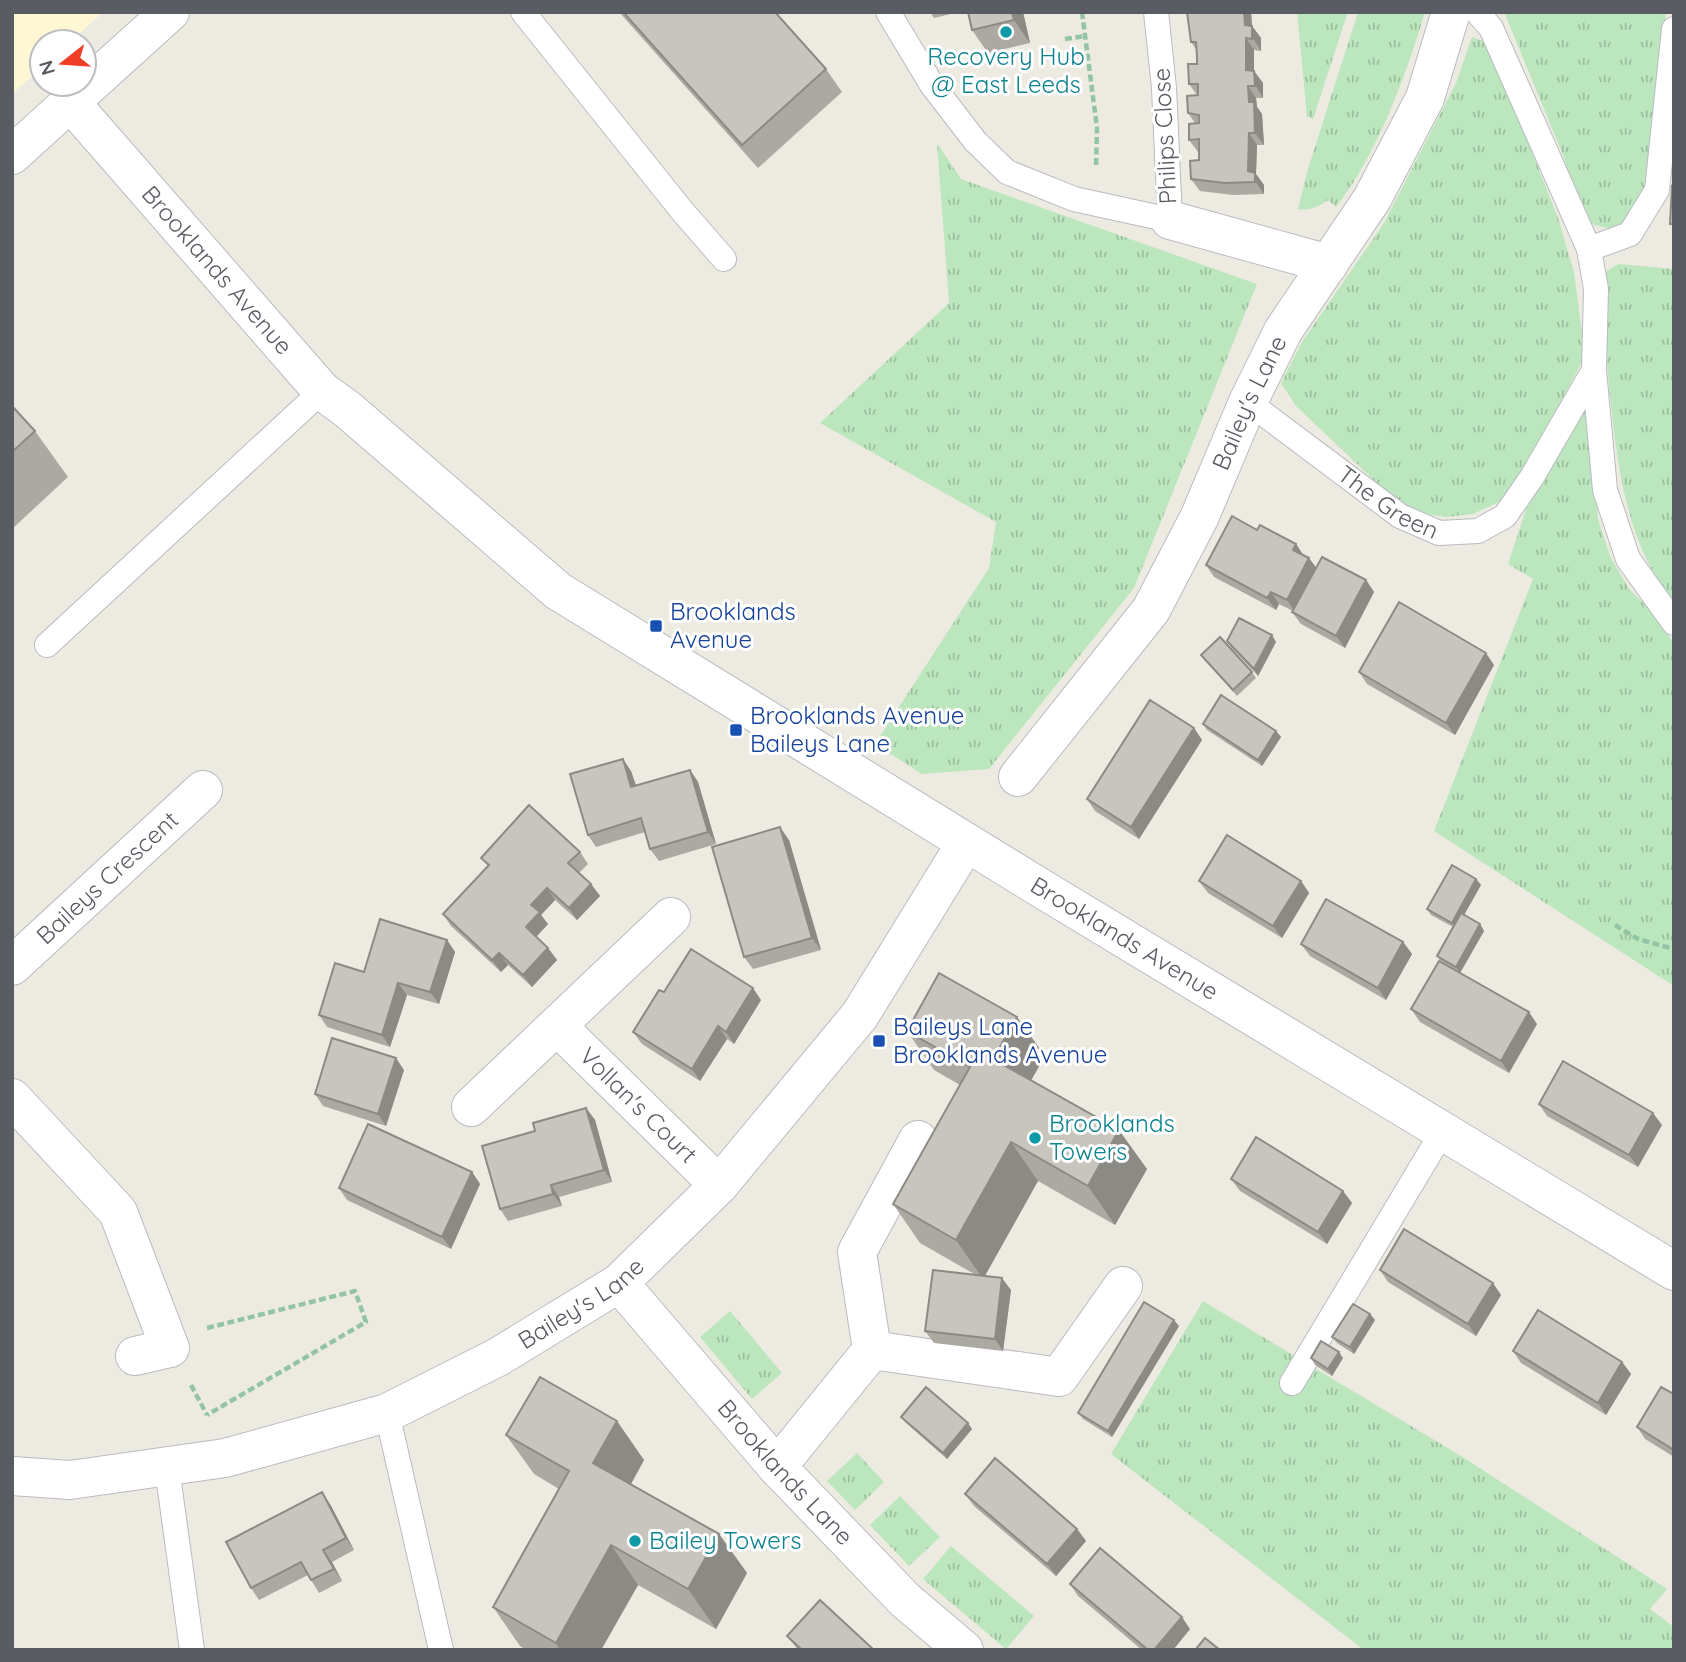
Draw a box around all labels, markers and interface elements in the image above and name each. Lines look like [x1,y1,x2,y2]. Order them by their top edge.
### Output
marker: Recovery Hub @ East Leeds [998,24,1014,40]
north arrow [28,28,98,98]
place label: Recovery Hub @ East Leeds [927,41,1085,99]
text: N [33,58,60,78]
street label: Philips Close [1145,67,1183,205]
street label: Brooklands Avenue [136,179,299,360]
street label: Bailey's Lane [1205,330,1293,474]
street label: The Green [1332,459,1443,545]
place label: Brooklands Avenue [670,596,796,654]
marker: Brooklands Avenue [648,618,664,634]
place label: Brooklands Avenue Baileys Lane [750,700,964,758]
marker: Brooklands Avenue Baileys Lane [728,722,744,738]
street label: Baileys Crescent [30,804,184,950]
street label: Brooklands Avenue [1025,869,1224,1006]
place label: Baileys Lane Brooklands Avenue [893,1011,1107,1069]
marker: Baileys Lane Brooklands Avenue [871,1033,887,1049]
street label: Vollan's Court [573,1040,704,1169]
place label: Brooklands Towers [1049,1108,1175,1166]
marker: Brooklands Towers [1027,1130,1043,1146]
street label: Bailey's Lane [512,1251,650,1355]
street label: Brooklands Lane [712,1393,860,1551]
place label: Bailey Towers [649,1525,801,1555]
marker: Bailey Towers [627,1533,643,1549]

